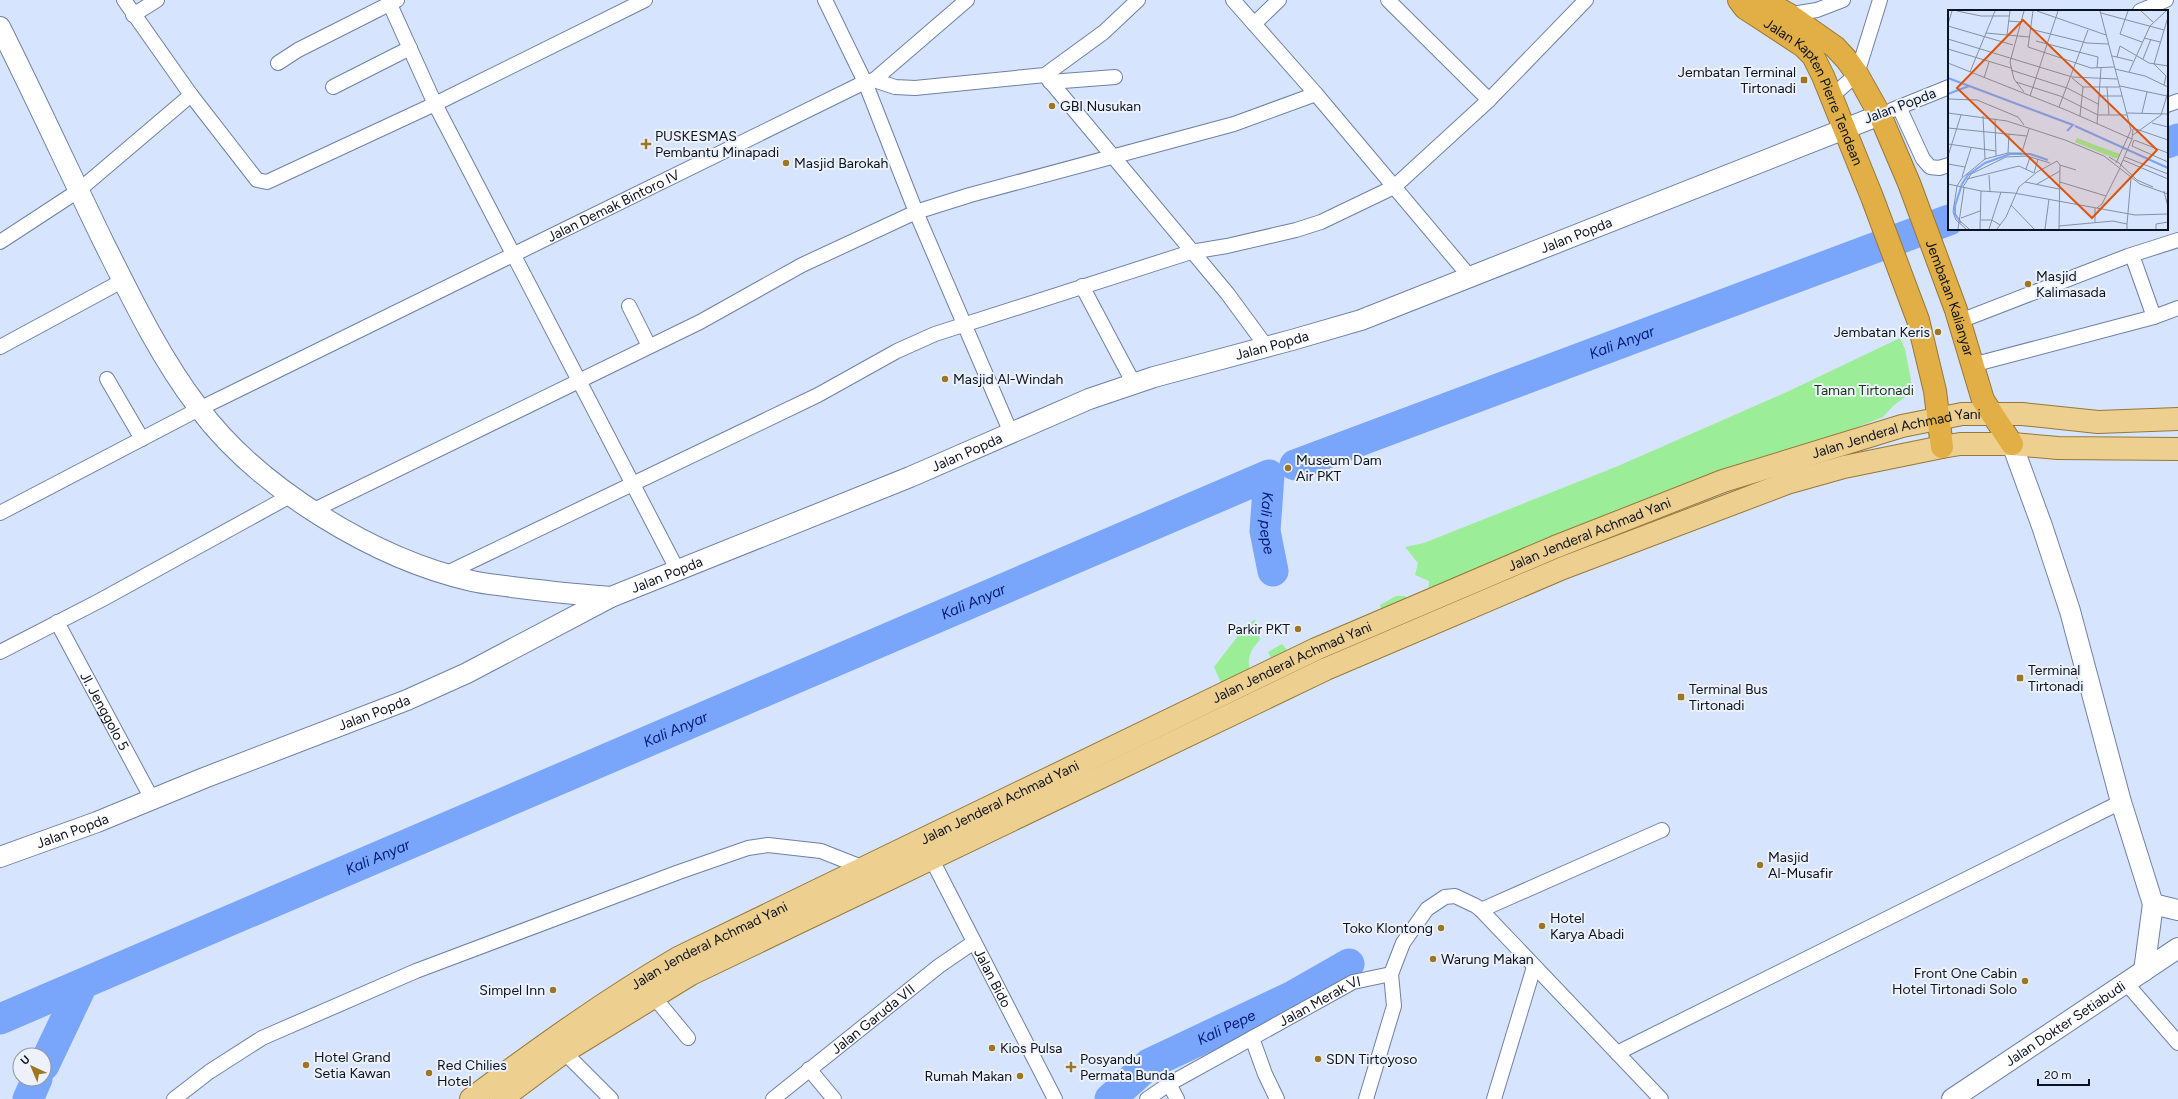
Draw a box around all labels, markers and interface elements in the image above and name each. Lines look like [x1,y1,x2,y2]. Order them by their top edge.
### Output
inset map [1948,10,2168,230]
street label: Jalan Kapten Pierre Tendean [1761,14,1867,168]
place label: Jembatan Terminal Tirtonadi [1678,64,1796,97]
marker: Jembatan Terminal Tirtonadi [1799,75,1809,85]
street label: Jalan Popda [1862,85,1938,127]
place label: GBI Nusukan [1060,98,1141,115]
marker: GBI Nusukan [1047,101,1057,111]
place label: PUSKESMAS Pembantu Minapadi [655,128,779,161]
marker: PUSKESMAS Pembantu Minapadi [640,138,652,150]
place label: Masjid Barokah [794,155,889,172]
marker: Masjid Barokah [781,158,791,168]
street label: Jalan Demak Bintoro IV [544,166,682,245]
street label: Jalan Popda [1538,213,1614,257]
street label: Jembatan Kalianyar [1922,238,1978,358]
place label: Masjid Kalimasada [2036,268,2106,301]
marker: Masjid Kalimasada [2023,279,2033,289]
water label: Kali Anyar [1587,322,1658,363]
place label: Jembatan Keris [1834,324,1930,341]
street label: Jalan Popda [1233,327,1311,363]
marker: Jembatan Keris [1933,327,1943,337]
place label: Masjid Al-Windah [953,371,1063,388]
marker: Masjid Al-Windah [940,374,950,384]
park label: Taman Tirtonadi [1814,382,1914,399]
street label: Jalan Jenderal Achmad Yani [1809,405,1981,462]
street label: Jalan Popda [929,429,1005,475]
place label: Museum Dam Air PKT [1296,452,1382,485]
marker: Museum Dam Air PKT [1283,463,1293,473]
water label: Kali pepe [1256,491,1278,556]
street label: Jalan Jenderal Achmad Yani [1505,494,1673,575]
street label: Jalan Popda [629,553,705,597]
water label: Kali Anyar [938,580,1009,624]
street label: Jalan Jenderal Achmad Yani [1209,618,1374,707]
place label: Parkir PKT [1228,621,1290,638]
marker: Parkir PKT [1293,624,1303,634]
place label: Terminal Tirtonadi [2028,662,2084,695]
street label: Jl. Jenggolo 5 [77,669,133,753]
marker: Terminal Tirtonadi [2015,673,2025,683]
place label: Terminal Bus Tirtonadi [1689,681,1768,714]
street label: Jalan Popda [336,691,412,734]
marker: Terminal Bus Tirtonadi [1676,692,1686,702]
water label: Kali Anyar [641,707,711,751]
street label: Jalan Jenderal Achmad Yani [918,757,1082,848]
street label: Jalan Popda [34,810,111,852]
water label: Kali Anyar [343,835,414,879]
place label: Masjid Al-Musafir [1768,849,1833,882]
marker: Masjid Al-Musafir [1755,860,1765,870]
street label: Jalan Jenderal Achmad Yani [628,898,790,993]
place label: Hotel Karya Abadi [1550,910,1624,943]
place label: Toko Klontong [1343,920,1433,937]
marker: Hotel Karya Abadi [1537,921,1547,931]
marker: Toko Klontong [1436,923,1446,933]
street label: Jalan Bido [971,946,1015,1010]
place label: Warung Makan [1441,951,1534,968]
marker: Warung Makan [1428,954,1438,964]
place label: Front One Cabin Hotel Tirtonadi Solo [1892,965,2017,998]
street label: Jalan Merak VI [1276,972,1362,1030]
marker: Front One Cabin Hotel Tirtonadi Solo [2020,976,2030,986]
street label: Jalan Dokter Setiabudi [2002,977,2128,1070]
street label: Jalan Garuda VII [828,980,918,1058]
place label: Simpel Inn [479,982,545,999]
marker: Simpel Inn [548,985,558,995]
water label: Kali Pepe [1194,1006,1258,1049]
place label: Kios Pulsa [1000,1040,1063,1057]
marker: Kios Pulsa [987,1043,997,1053]
north arrow [12,1047,52,1087]
place label: Hotel Grand Setia Kawan [314,1049,391,1082]
place label: Posyandu Permata Bunda [1080,1051,1175,1084]
place label: SDN Tirtoyoso [1326,1051,1417,1068]
text: U [18,1053,33,1068]
marker: SDN Tirtoyoso [1313,1054,1323,1064]
place label: Red Chilies Hotel [437,1057,507,1090]
marker: Hotel Grand Setia Kawan [301,1060,311,1070]
marker: Posyandu Permata Bunda [1065,1061,1077,1073]
scale bar [2038,1061,2089,1087]
marker: Red Chilies Hotel [424,1068,434,1078]
place label: Rumah Makan [925,1068,1012,1085]
text: 20 m [2044,1068,2072,1082]
marker: Rumah Makan [1015,1071,1025,1081]

